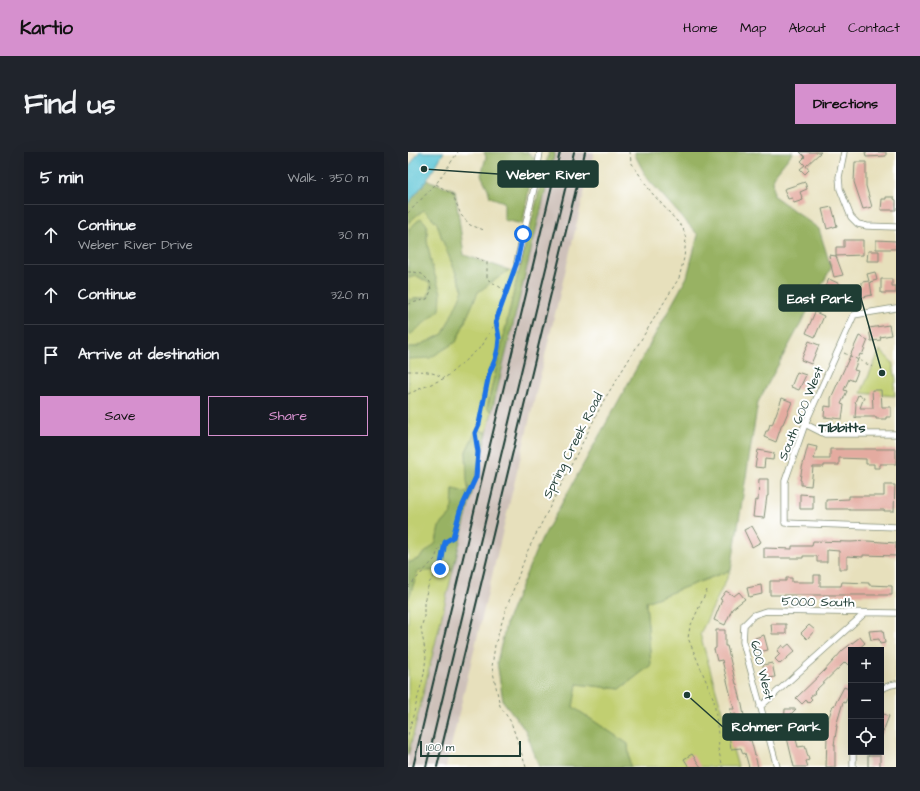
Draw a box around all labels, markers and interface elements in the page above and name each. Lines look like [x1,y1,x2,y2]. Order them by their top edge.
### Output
text: Kartio [20,15,73,42]
text: Home [683,18,718,38]
text: Map [740,18,766,38]
text: About [788,18,826,38]
text: Contact [848,18,900,38]
button: Directions [795,84,896,124]
text: Find us [24,85,115,124]
callout: Weber River [498,161,598,187]
text: Weber River [505,165,590,185]
text: 5 min [40,166,83,190]
text: Walk · 350 m [288,169,368,187]
text: Continue [78,215,136,236]
icon: ahead [40,224,62,246]
route start [514,225,532,243]
text: 30 m [338,226,368,244]
text: Weber River Drive [78,236,193,254]
icon: ahead [40,284,62,306]
text: Continue [78,284,136,305]
callout: East Park [779,285,861,311]
text: 320 m [330,286,368,304]
text: East Park [787,289,853,309]
icon: arrive [40,344,62,366]
text: Arrive at destination [78,344,219,365]
street label: South 600 West [774,363,828,463]
street label: Spring Creek Road [538,389,608,502]
button: Save [40,396,200,436]
button: Share [208,396,368,436]
district label: Tibbitts [817,418,866,438]
route end [431,560,449,578]
street label: 5000 South [781,592,855,612]
street label: 600 West [746,639,778,703]
map controls [848,647,884,755]
button: + [848,647,884,683]
button: − [848,683,884,719]
callout: Rohmer Park [723,714,828,740]
text: Rohmer Park [732,717,821,737]
button: locate [848,719,884,755]
scale bar [420,739,521,758]
text: 100 m [426,740,454,755]

